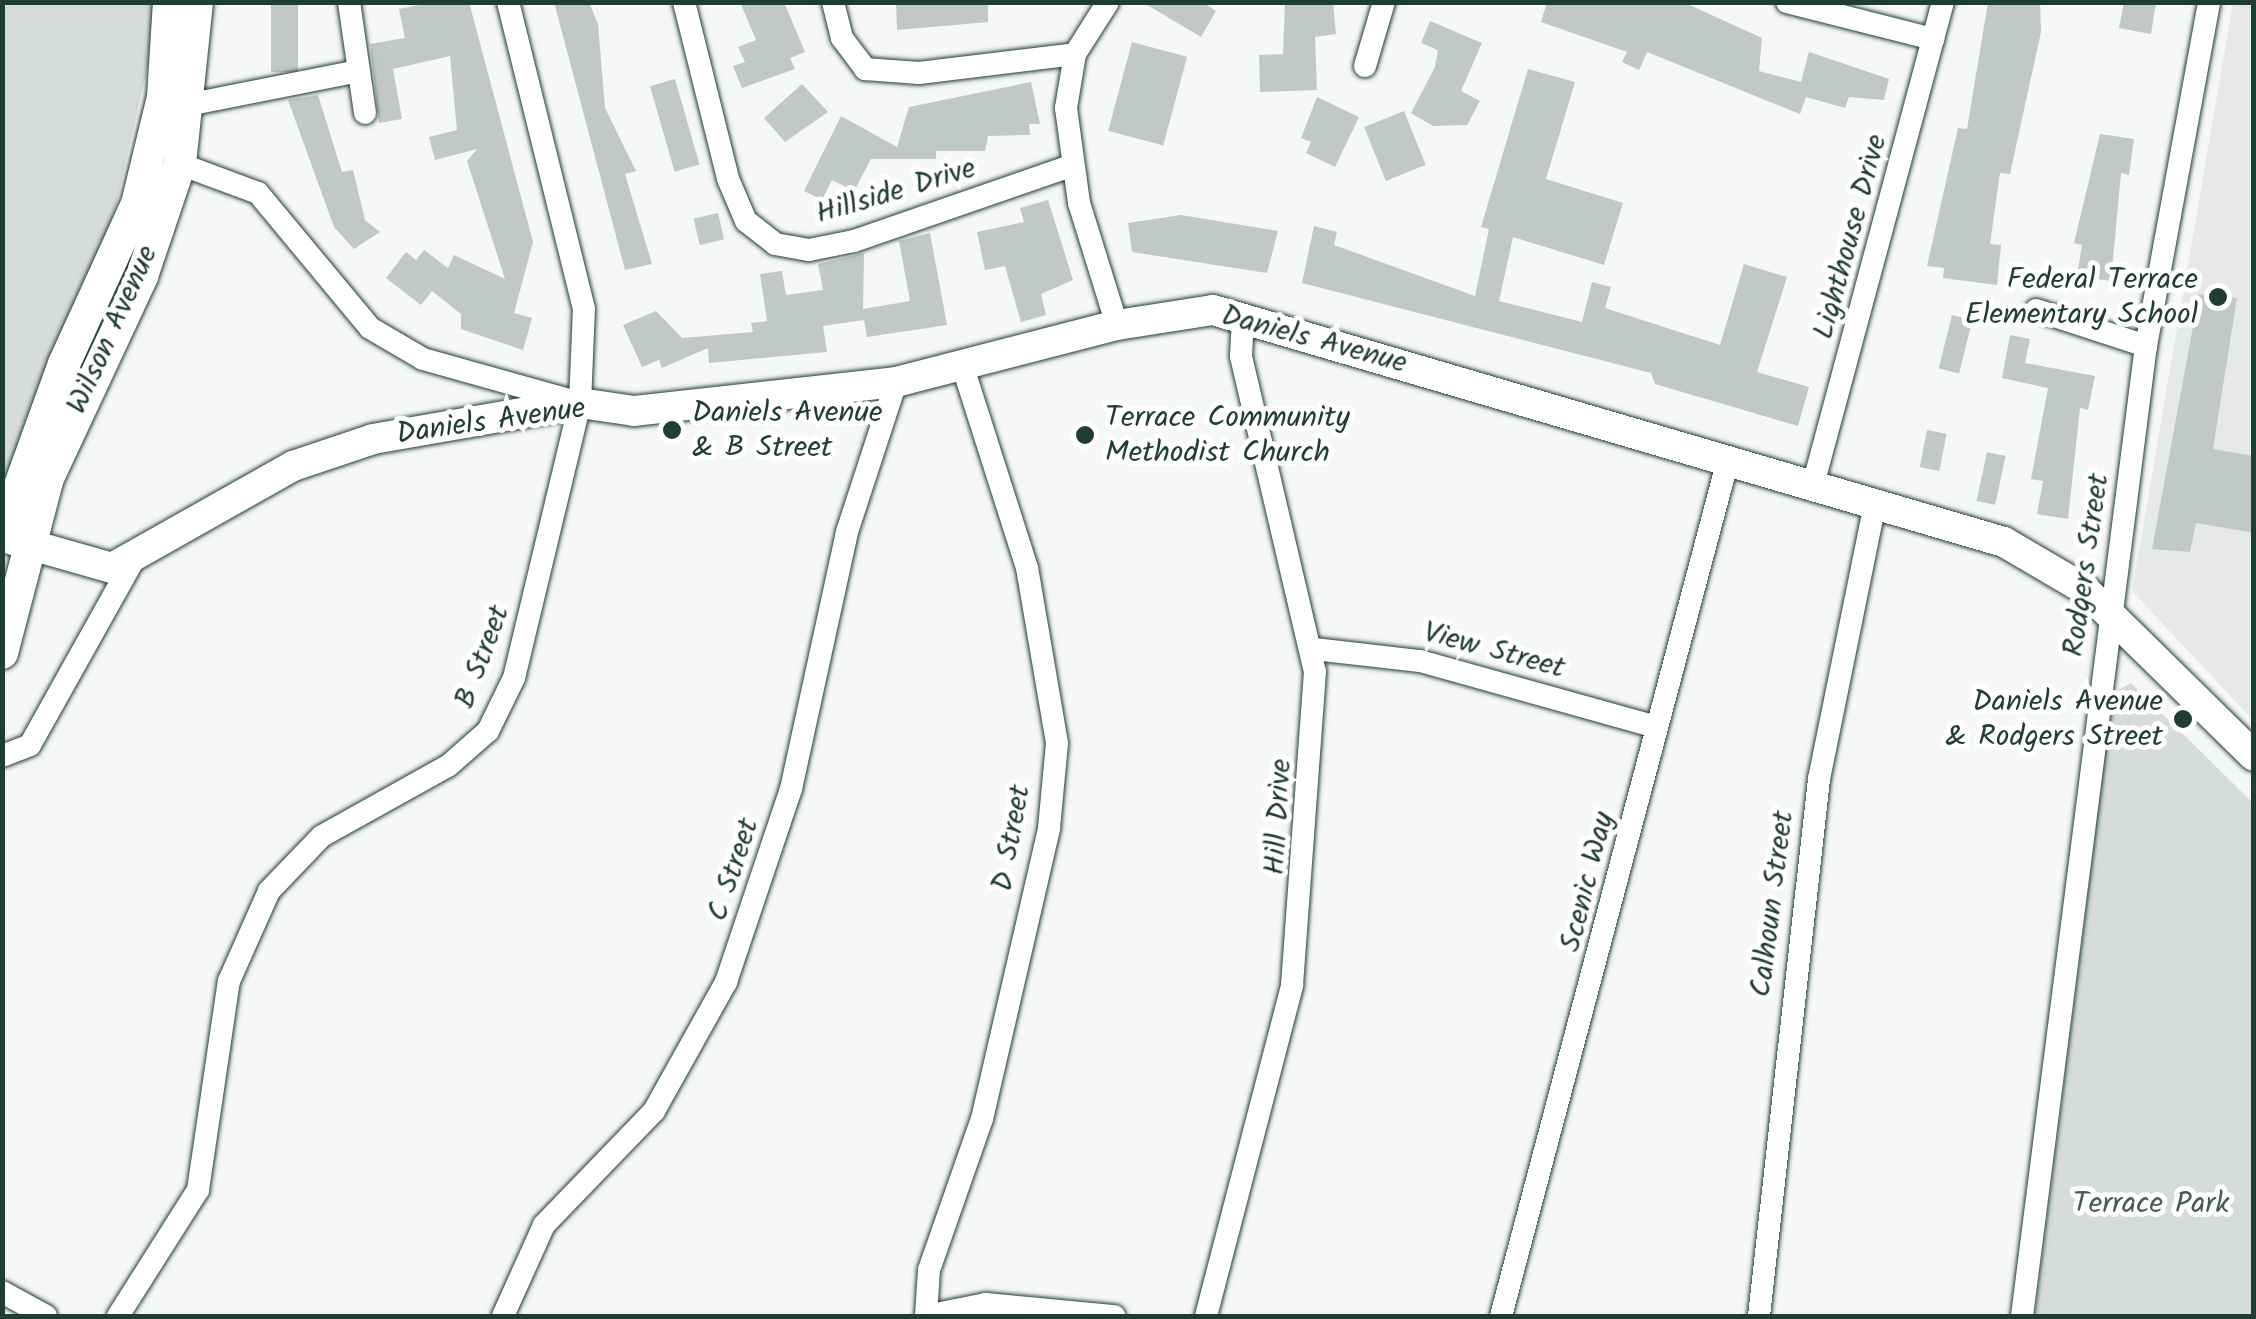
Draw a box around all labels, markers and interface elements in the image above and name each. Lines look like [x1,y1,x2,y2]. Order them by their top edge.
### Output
street label: Lighthouse Drive [1806,131,1896,343]
street label: Hillside Drive [812,151,980,233]
street label: Wilson Avenue [60,240,166,420]
place label: Federal Terrace Elementary School [1965,262,2198,332]
marker: Federal Terrace Elementary School [2207,286,2229,308]
street label: Daniels Avenue [1217,298,1411,382]
street label: Daniels Avenue [394,391,588,453]
place label: Daniels Avenue & B Street [692,395,883,466]
place label: Terrace Community Methodist Church [1105,400,1350,470]
marker: Daniels Avenue & B Street [661,419,683,441]
marker: Terrace Community Methodist Church [1074,424,1096,446]
street label: Rodgers Street [2056,471,2118,659]
street label: B Street [448,600,518,714]
street label: View Street [1419,615,1569,687]
place label: Daniels Avenue & Rodgers Street [1945,684,2163,754]
marker: Daniels Avenue & Rodgers Street [2172,708,2194,730]
street label: Hill Drive [1258,758,1300,876]
street label: D Street [985,782,1039,894]
street label: Scenic Way [1553,808,1623,956]
street label: Calhoun Street [1744,809,1802,999]
street label: C Street [700,814,768,926]
park label: Terrace Park [2073,1186,2229,1222]

